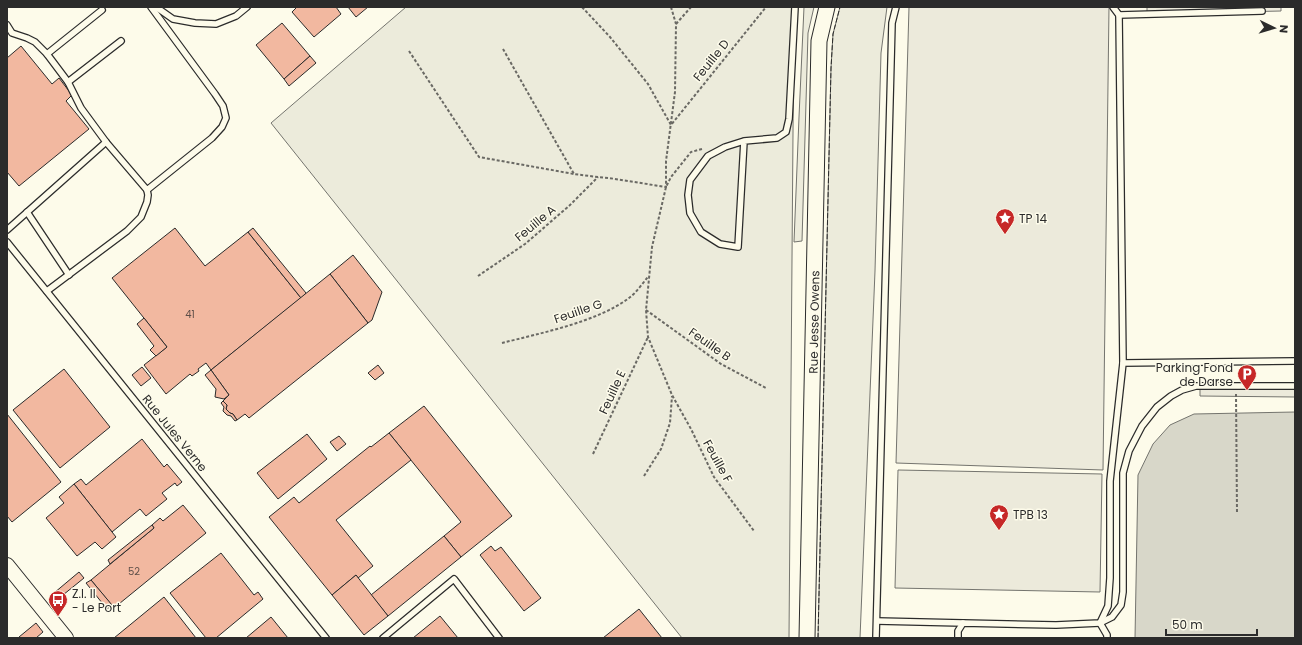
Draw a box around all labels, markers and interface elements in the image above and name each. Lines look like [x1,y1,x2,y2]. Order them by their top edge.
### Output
north arrow [1254,8,1294,48]
text: N [1276,24,1292,34]
street label: Feuille D [689,36,733,84]
street label: Feuille A [511,201,559,245]
place icon: TP 14 [994,207,1016,235]
place label: TP 14 [1019,210,1047,227]
street label: Rue Jesse Owens [805,270,823,374]
street label: Feuille G [552,295,604,327]
house number: 41 [185,307,195,322]
street label: Feuille B [685,323,735,365]
place label: Parking Fond de Darse [1156,359,1233,390]
parking icon: Parking Fond de Darse [1236,363,1258,391]
street label: Feuille E [594,367,630,417]
street label: Rue Jules Verne [139,391,211,475]
street label: Feuille F [699,436,737,486]
place icon: TPB 13 [988,503,1010,531]
place label: TPB 13 [1013,506,1048,523]
house number: 52 [128,564,140,579]
place label: Z.I. II - Le Port [72,585,121,616]
bus stop icon: Z.I. II - Le Port [47,589,69,617]
scale bar [1166,611,1257,637]
text: 50 m [1172,616,1203,633]

